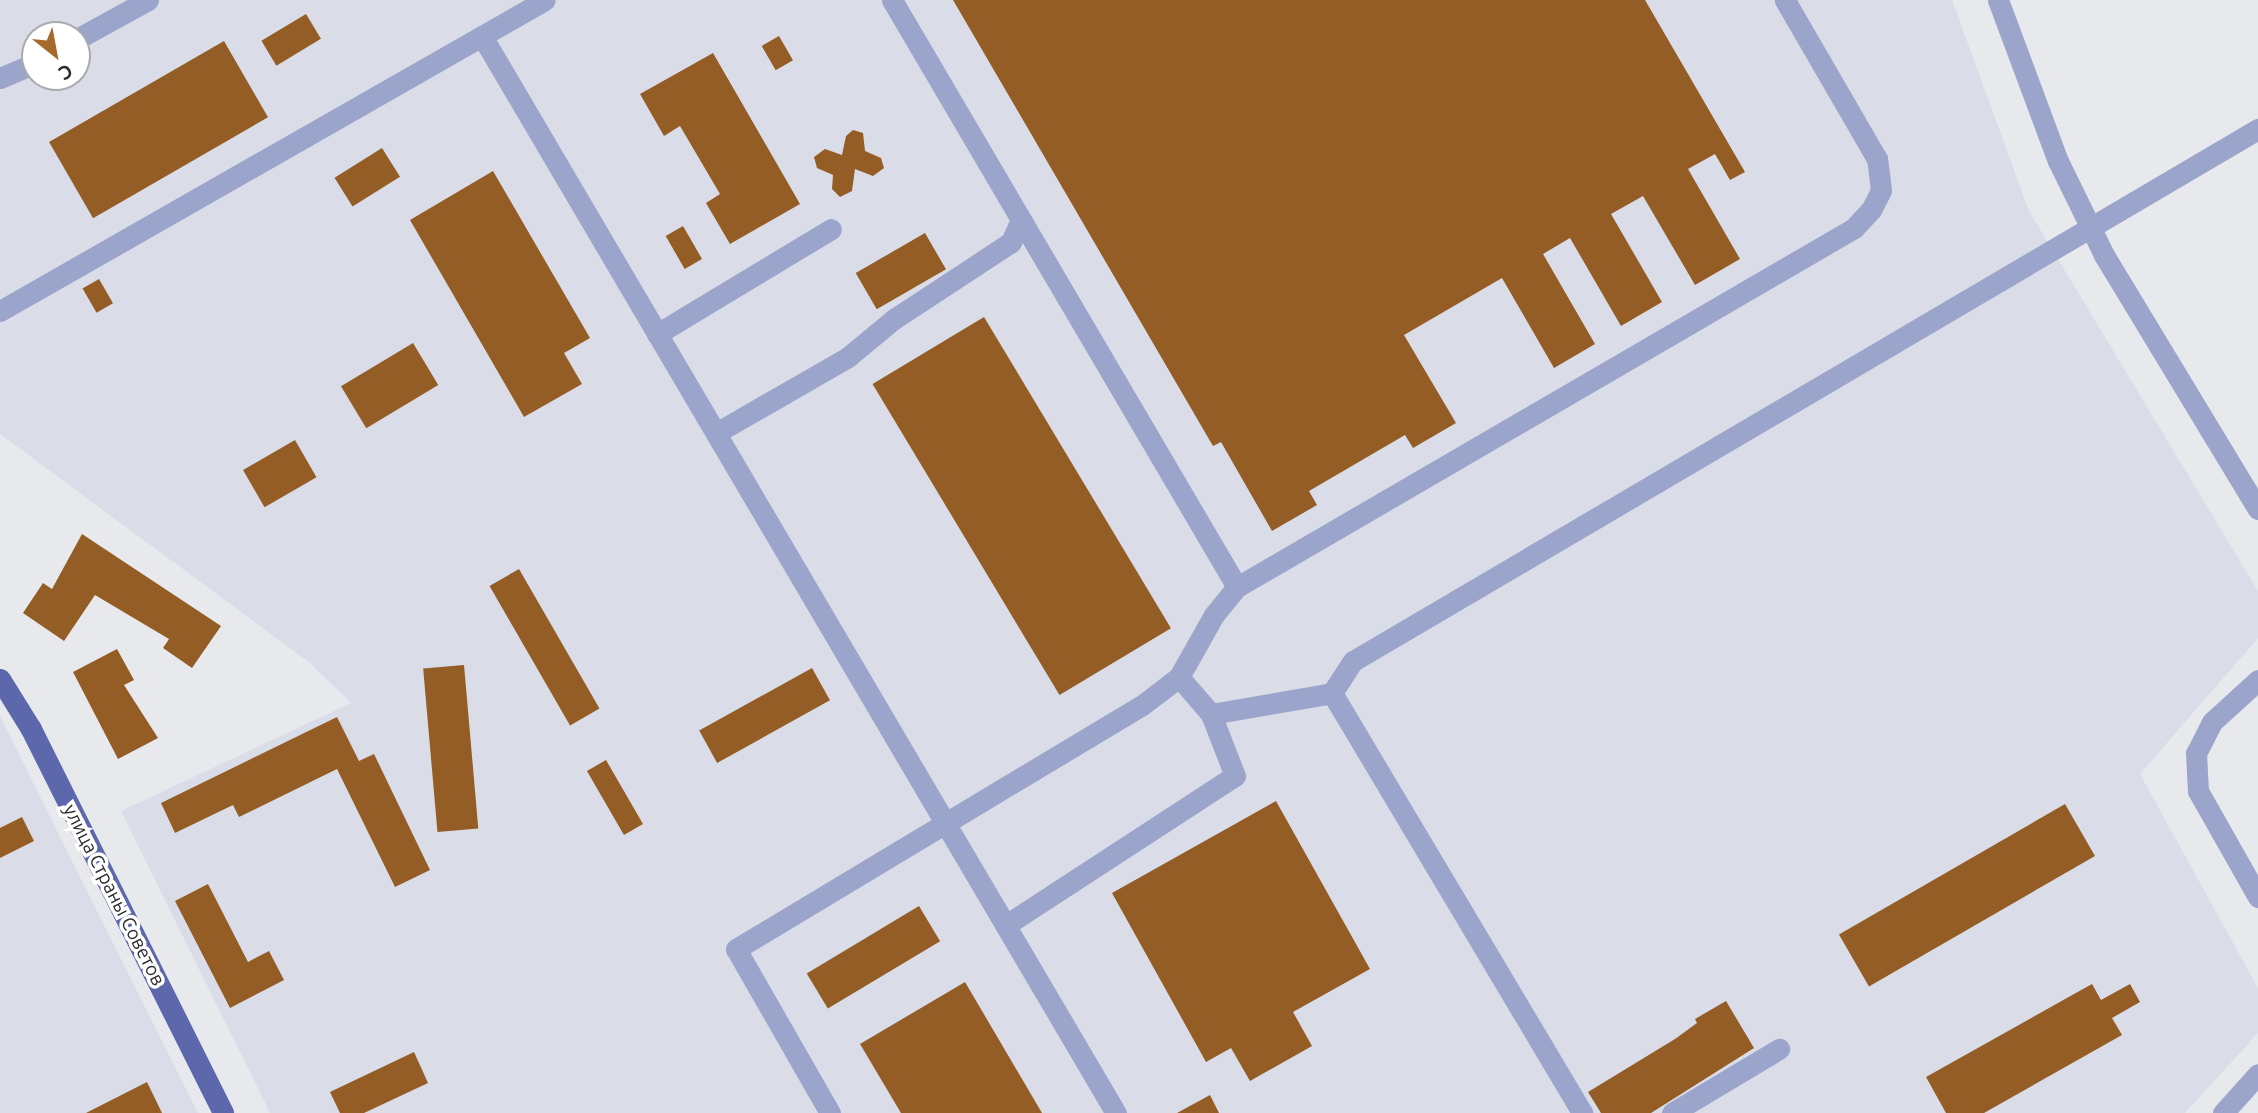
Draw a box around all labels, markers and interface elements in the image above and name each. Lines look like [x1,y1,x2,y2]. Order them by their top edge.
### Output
north arrow [21,21,91,91]
text: С [55,60,77,85]
street label: улица Страны Советов [58,801,170,989]

